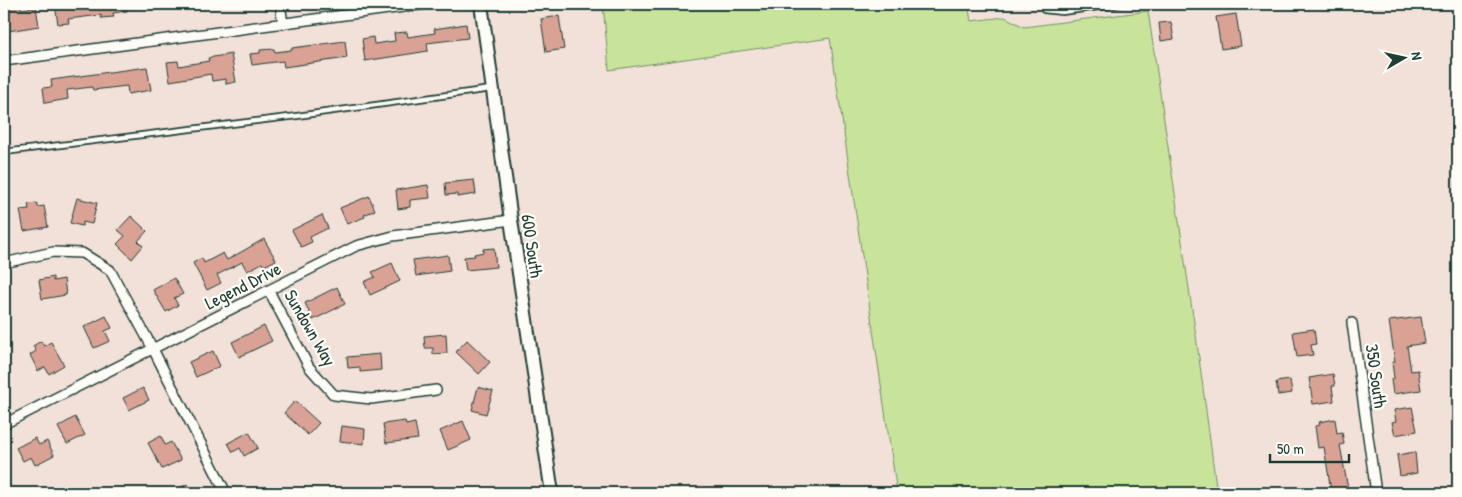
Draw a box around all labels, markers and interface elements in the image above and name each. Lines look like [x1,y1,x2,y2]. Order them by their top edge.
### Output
north arrow [1380,32,1430,82]
text: N [1407,51,1427,62]
street label: 600 South [516,213,549,280]
street label: Legend Drive [200,256,285,315]
street label: Sundown Way [279,285,343,371]
street label: 350 South [1360,342,1393,410]
scale bar [1270,432,1348,464]
text: 50 m [1277,438,1304,459]

